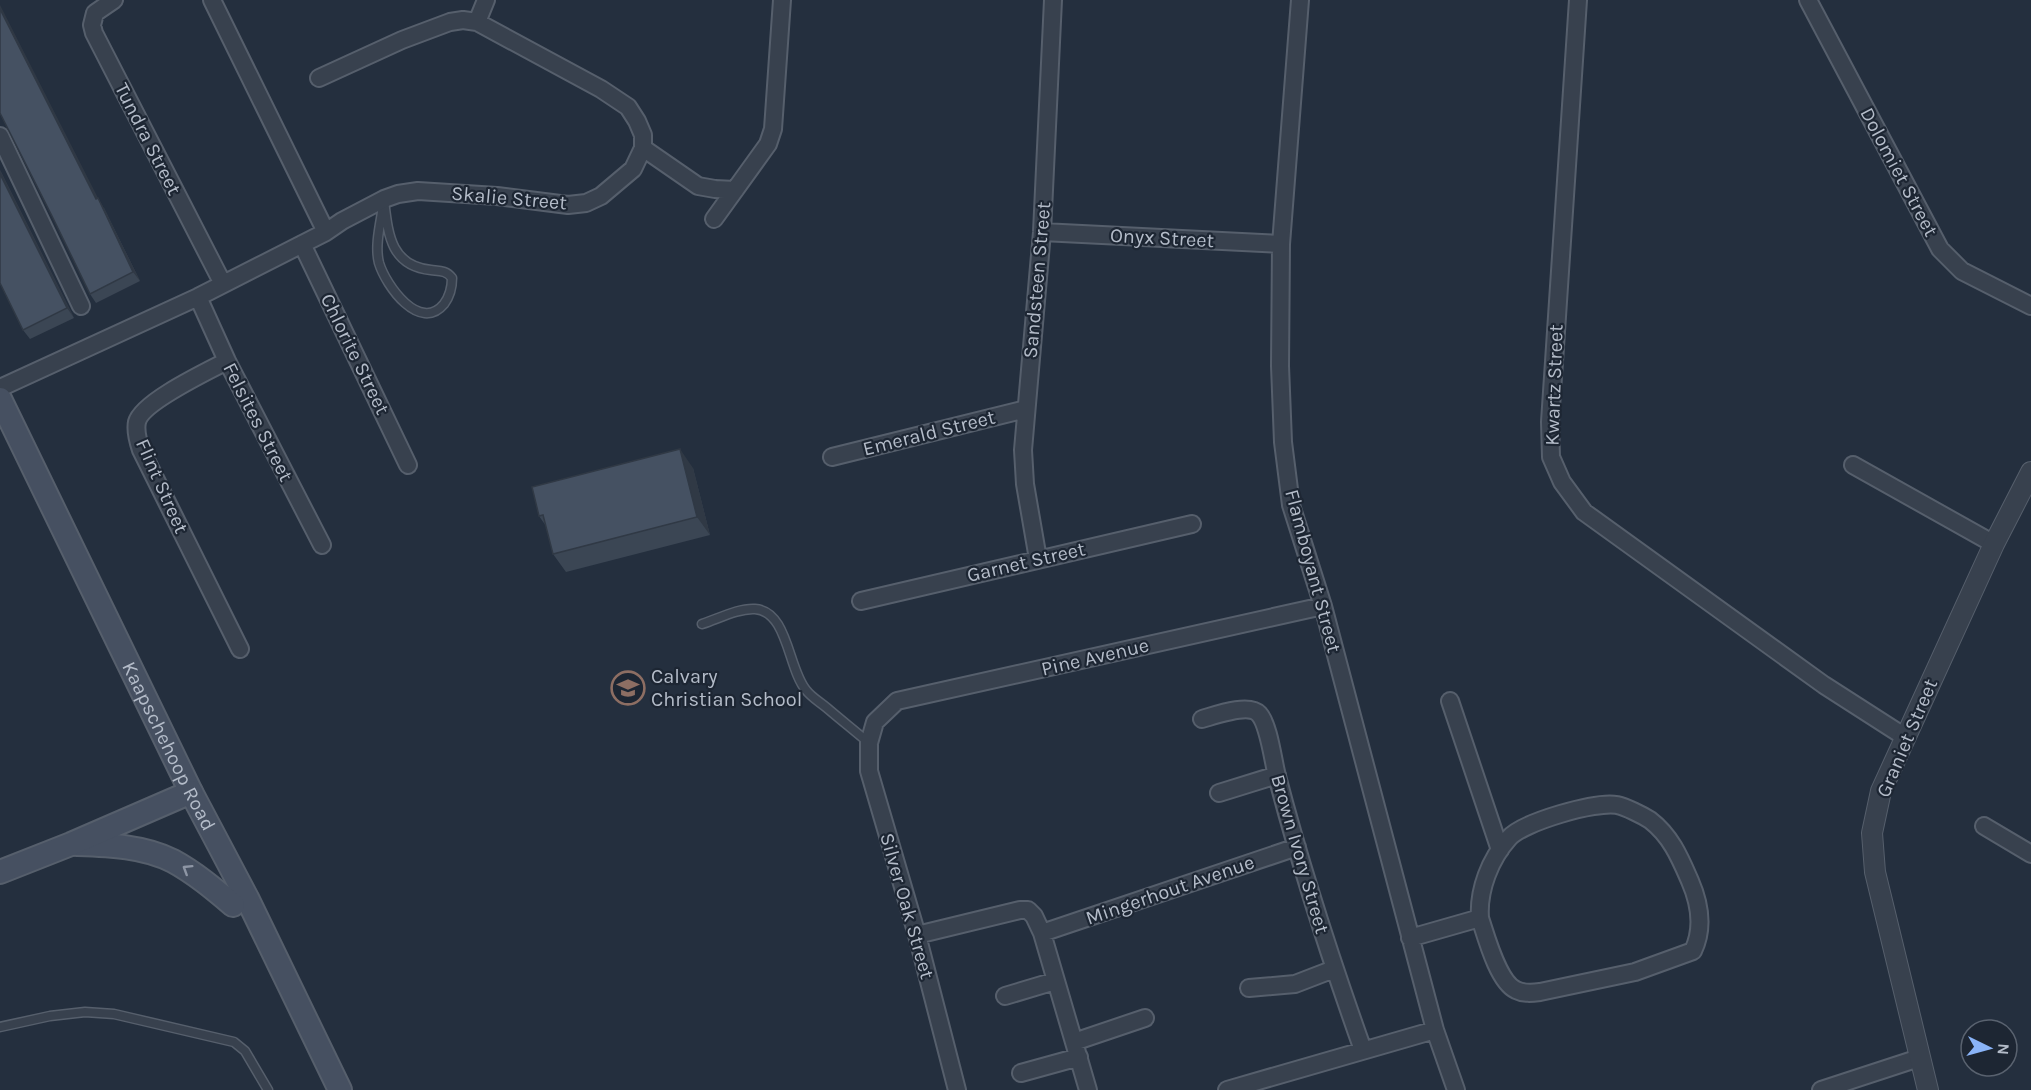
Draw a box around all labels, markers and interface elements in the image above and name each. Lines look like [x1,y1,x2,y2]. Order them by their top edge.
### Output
street label: Tundra Street [110,79,186,199]
street label: Dolomiet Street [1855,104,1943,241]
street label: Skalie Street [450,181,568,215]
street label: Sandsteen Street [1019,200,1055,359]
street label: Onyx Street [1109,224,1215,252]
street label: Chlorite Street [316,290,394,419]
street label: Kwartz Street [1540,323,1568,446]
street label: Felsites Street [218,359,298,486]
street label: Emerald Street [860,405,998,461]
street label: Flint Street [131,435,193,537]
street label: Flamboyant Street [1280,487,1346,656]
street label: Garnet Street [965,537,1088,587]
street label: Pine Avenue [1039,633,1151,681]
street label: Kaapschehoop Road [118,658,221,834]
place label: Calvary Christian School [651,665,802,711]
school or university icon: Calvary Christian School [610,670,646,706]
street label: Graniet Street [1872,675,1943,801]
street label: Brown Ivory Street [1266,772,1334,937]
street label: Silver Oak Street [875,830,939,982]
street label: Mingerhout Avenue [1083,850,1257,930]
one-way arrow [183,865,193,877]
north arrow [1959,1018,2019,1078]
text: N [1993,1043,2013,1056]

